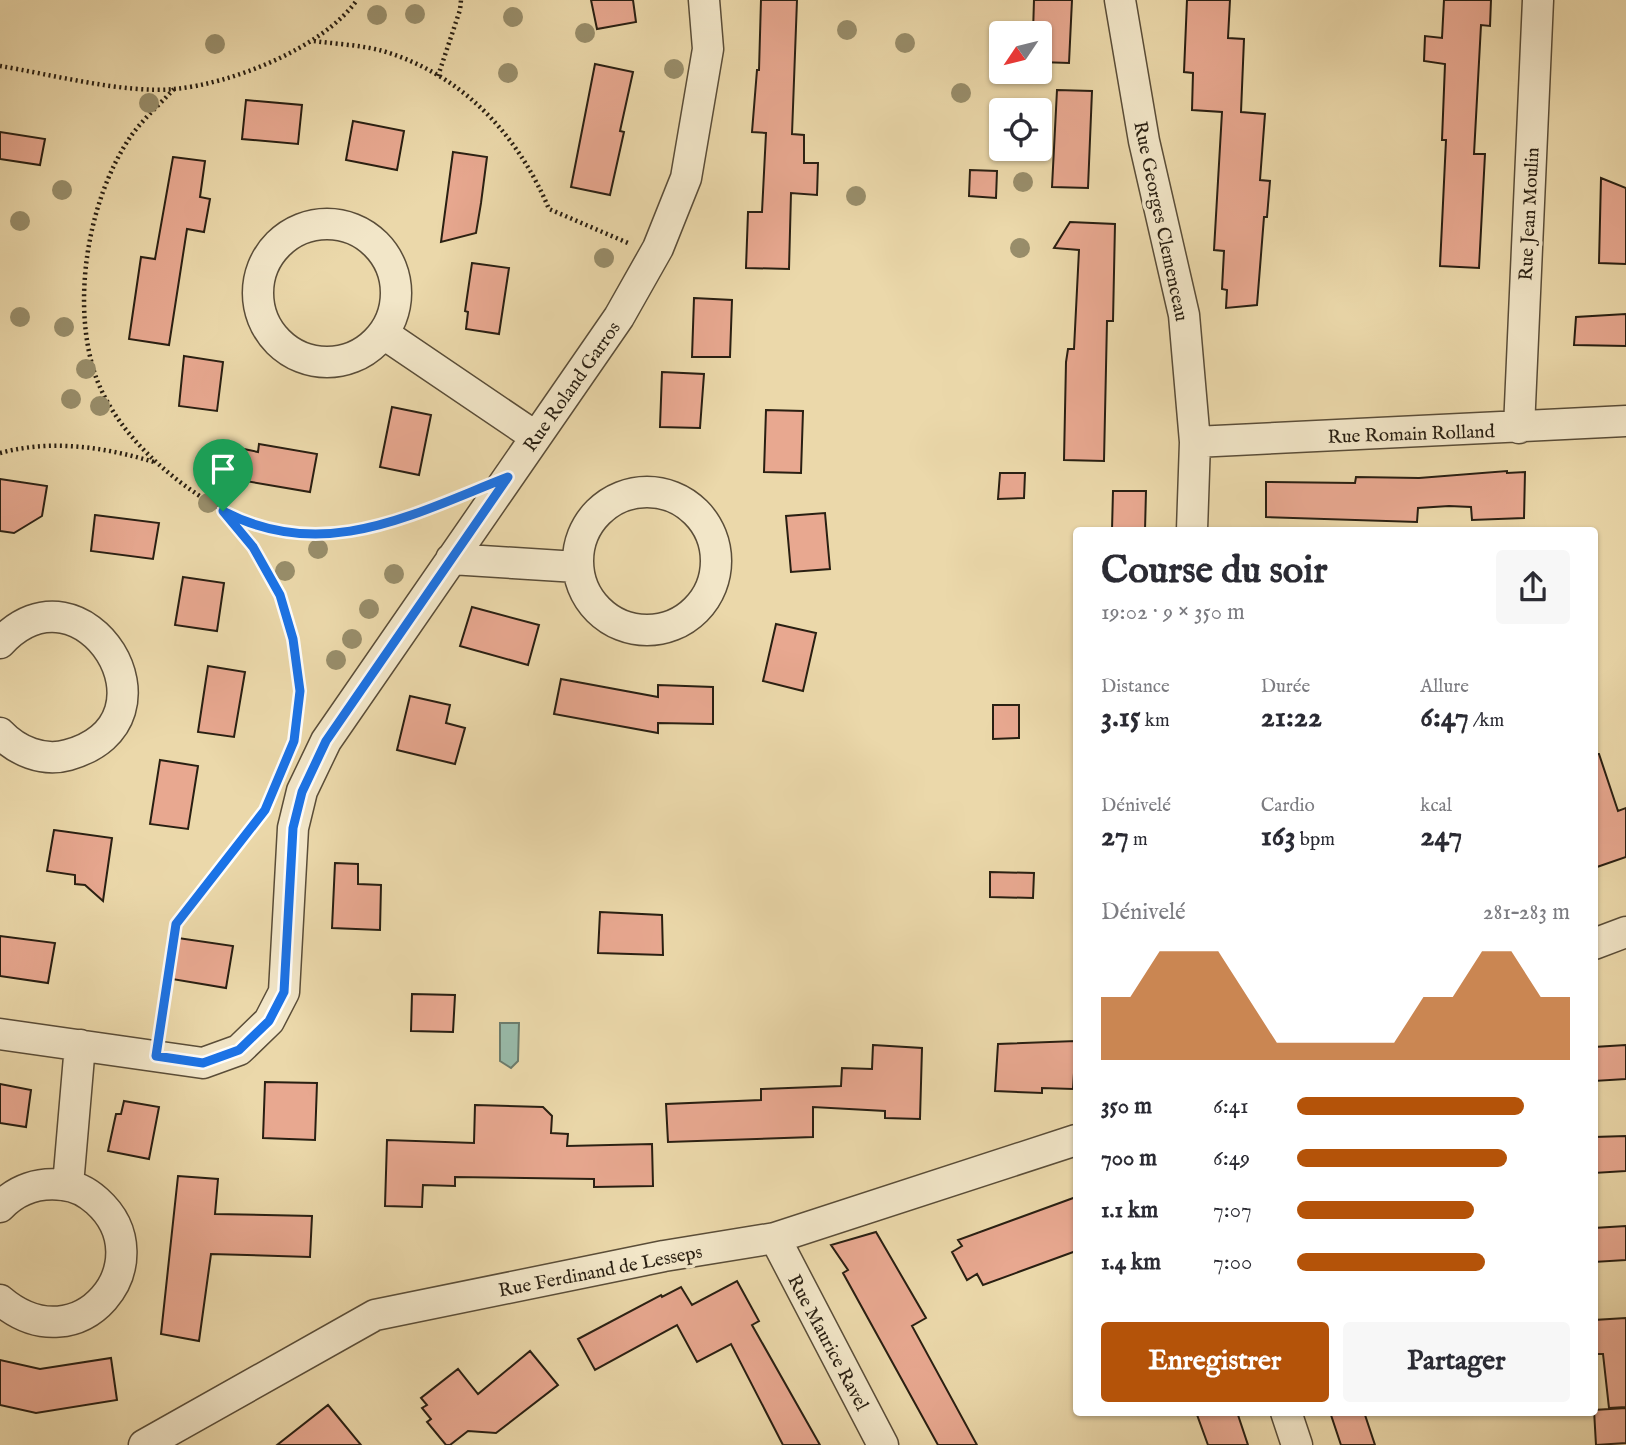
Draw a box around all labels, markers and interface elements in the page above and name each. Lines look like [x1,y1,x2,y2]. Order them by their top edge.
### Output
north arrow [989,21,1052,84]
map controls [989,21,1052,161]
button: locate [989,98,1052,161]
street label: Rue Georges Clemenceau [1127,119,1193,324]
street label: Rue Jean Moulin [1515,147,1545,281]
street label: Rue Roland Garros [519,317,627,457]
street label: Rue Romain Rolland [1327,420,1496,450]
pin [193,439,253,511]
icon: arrive [204,450,242,488]
text: Course du soir [1101,548,1327,596]
button: share [1496,550,1570,624]
text: 19:02 · 9 × 350 m [1101,598,1245,627]
text: Distance [1101,675,1170,699]
text: Durée [1261,675,1310,699]
text: Allure [1420,675,1469,699]
text: 3.15 [1101,699,1141,737]
text: 21:22 [1261,699,1322,737]
text: 6:47 [1420,699,1469,737]
text: km [1141,709,1170,733]
text: /km [1469,709,1504,733]
text: Dénivelé [1101,794,1171,818]
text: Cardio [1261,794,1315,818]
text: kcal [1420,794,1452,818]
text: 27 [1101,818,1129,856]
text: 163 [1261,818,1296,856]
text: 247 [1420,818,1462,856]
text: m [1129,828,1148,852]
text: bpm [1296,828,1335,852]
text: Dénivelé [1101,898,1186,927]
text: 281–283 m [1483,898,1570,927]
text: 350 m [1101,1092,1152,1121]
text: 6:41 [1213,1092,1249,1121]
text: 700 m [1101,1144,1157,1173]
text: 6:49 [1213,1144,1250,1173]
text: 1.1 km [1101,1196,1158,1225]
text: 7:07 [1213,1196,1252,1225]
street label: Rue Ferdinand de Lesseps [496,1240,704,1304]
text: 1.4 km [1101,1248,1161,1277]
text: 7:00 [1213,1248,1252,1277]
street label: Rue Maurice Ravel [781,1271,874,1416]
button: Enregistrer [1101,1322,1329,1402]
button: Partager [1343,1322,1570,1402]

